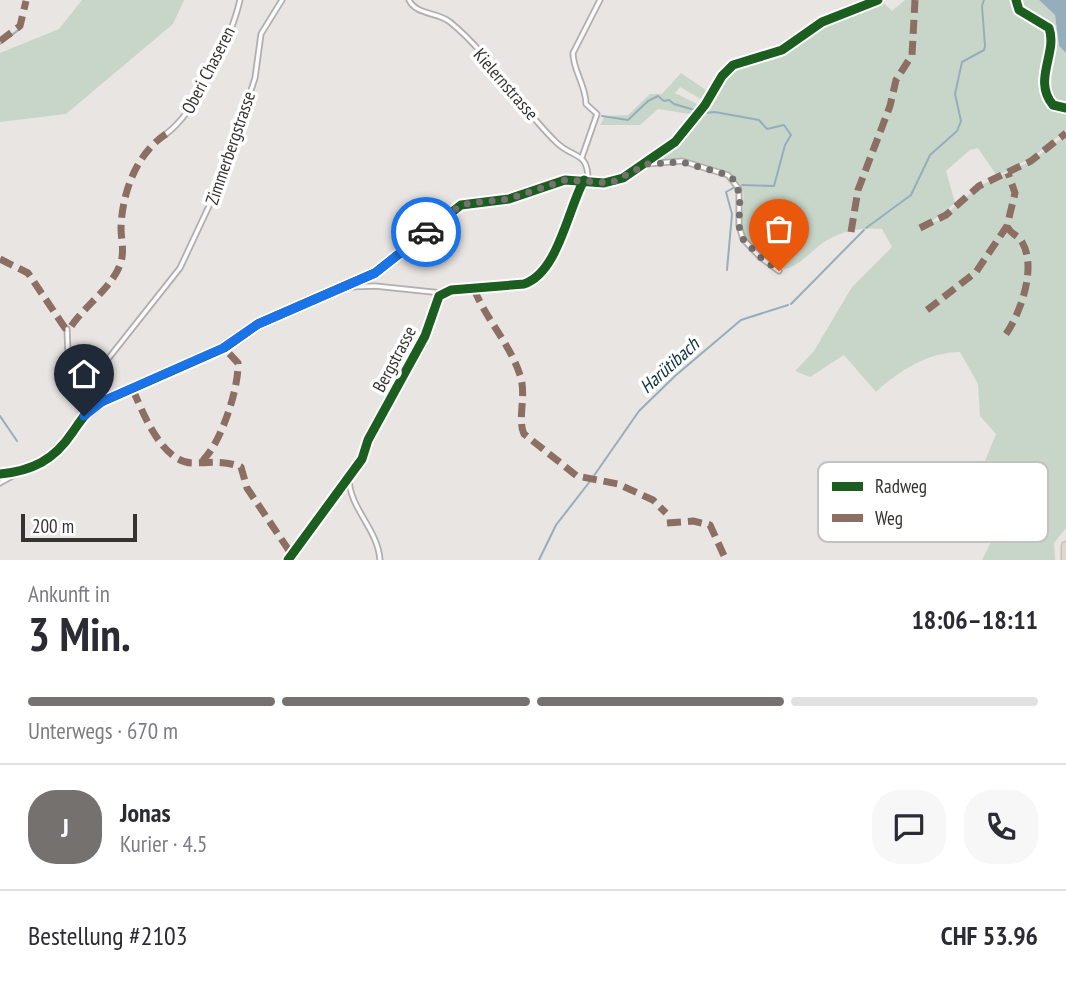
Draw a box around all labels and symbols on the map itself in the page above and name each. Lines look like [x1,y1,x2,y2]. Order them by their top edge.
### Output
street label: Oberi Chaseren [176,22,240,118]
street label: Kielernstrasse [469,43,543,125]
street label: Zimmerbergstrasse [200,88,260,208]
courier [391,197,461,267]
pin [749,199,809,271]
street label: Bergstrasse [367,322,421,396]
water label: Harütibach [634,331,705,398]
pin [54,344,114,416]
legend [818,462,1048,542]
text: Radweg [875,474,927,498]
text: Weg [875,506,903,530]
scale bar [21,511,136,543]

